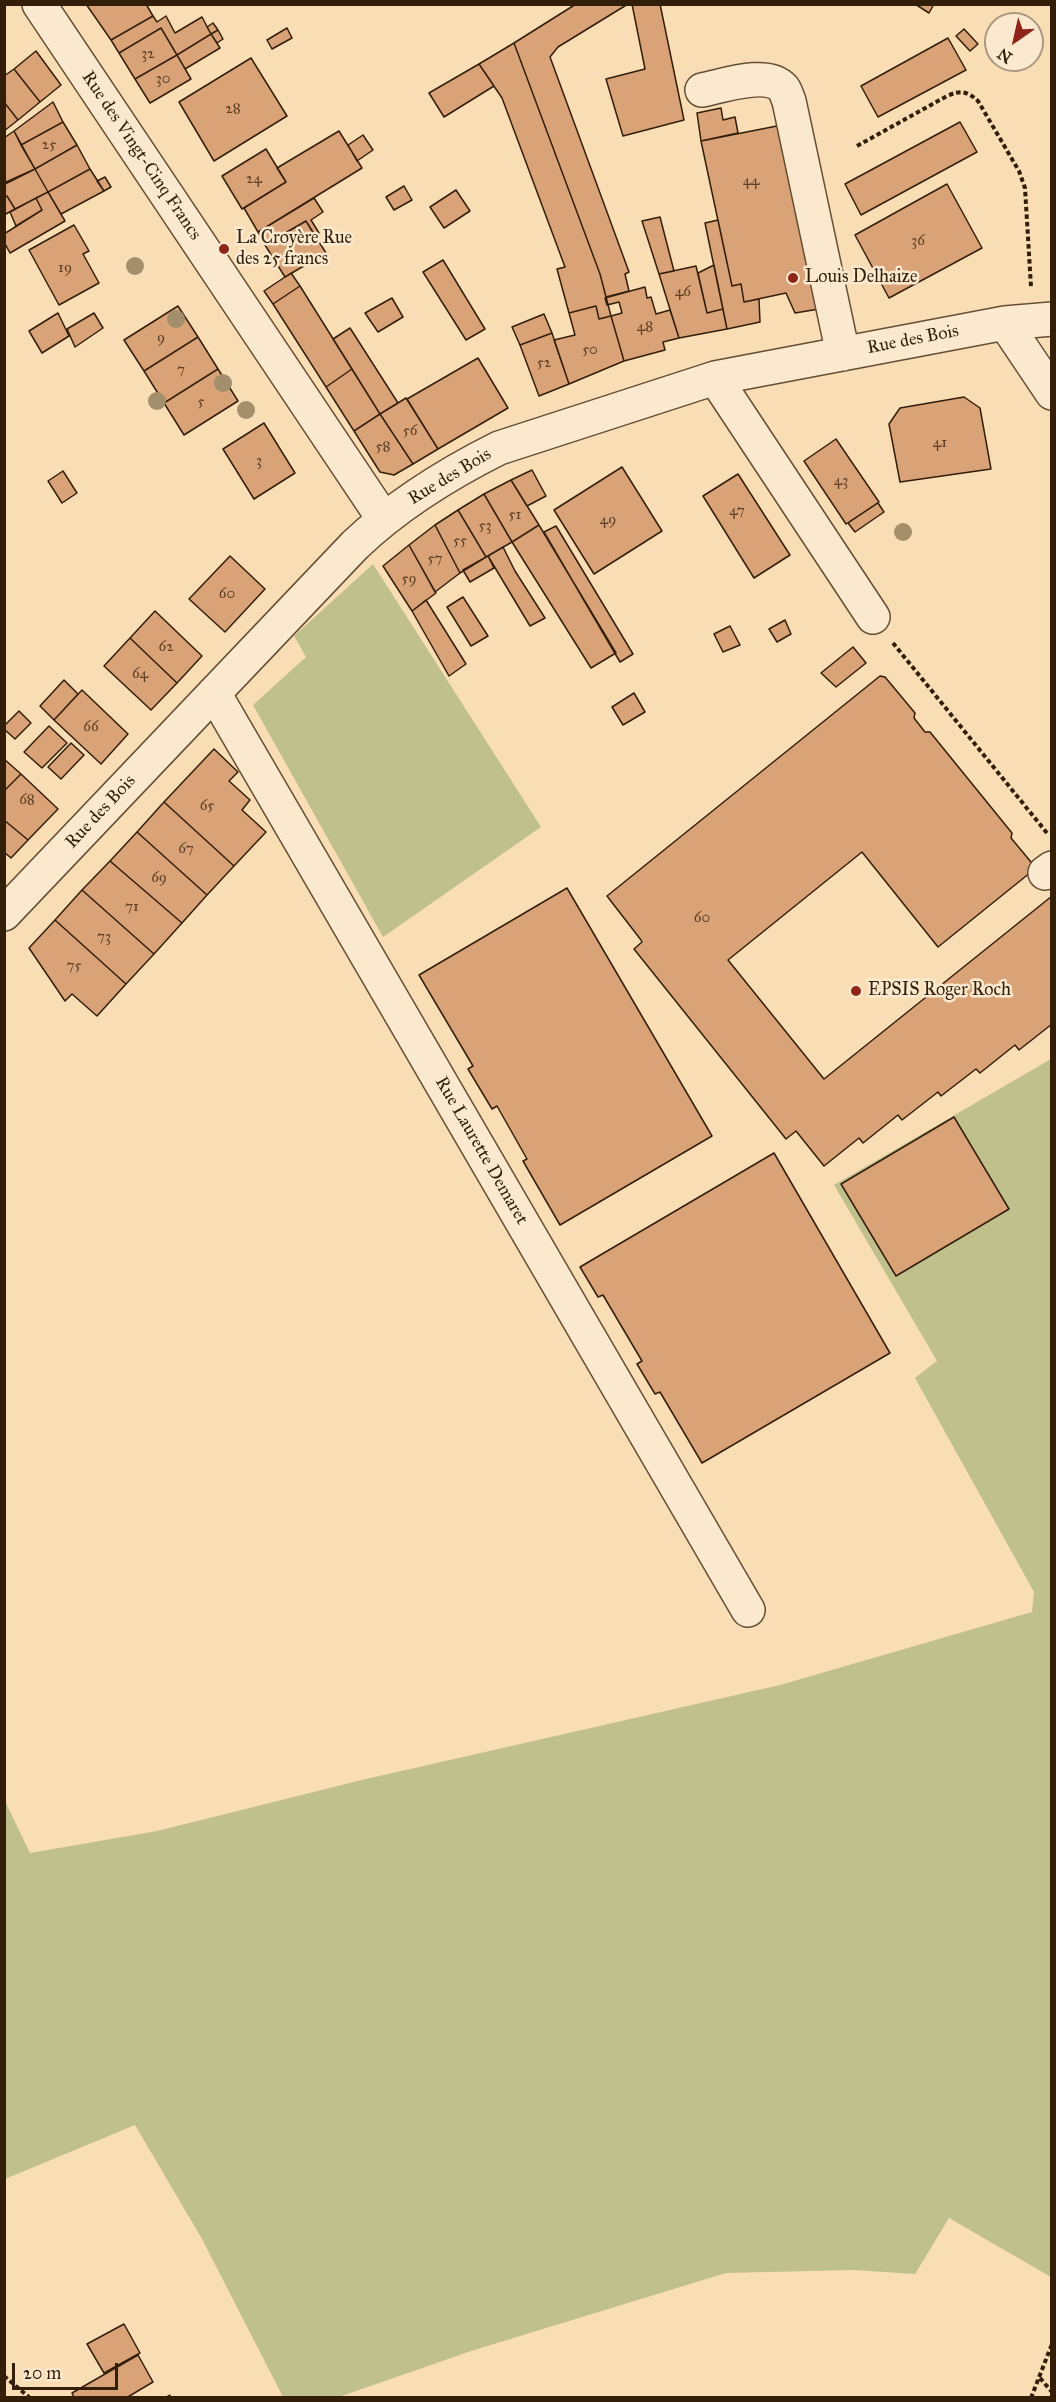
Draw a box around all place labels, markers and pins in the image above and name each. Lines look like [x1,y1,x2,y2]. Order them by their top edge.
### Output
place label: La Croyère Rue des 25 francs [236,228,352,270]
marker: La Croyère Rue des 25 francs [217,242,231,256]
place label: Louis Delhaize [805,267,917,289]
marker: Louis Delhaize [786,271,800,285]
place label: EPSIS Roger Roch [868,980,1011,1002]
marker: EPSIS Roger Roch [849,984,863,998]

